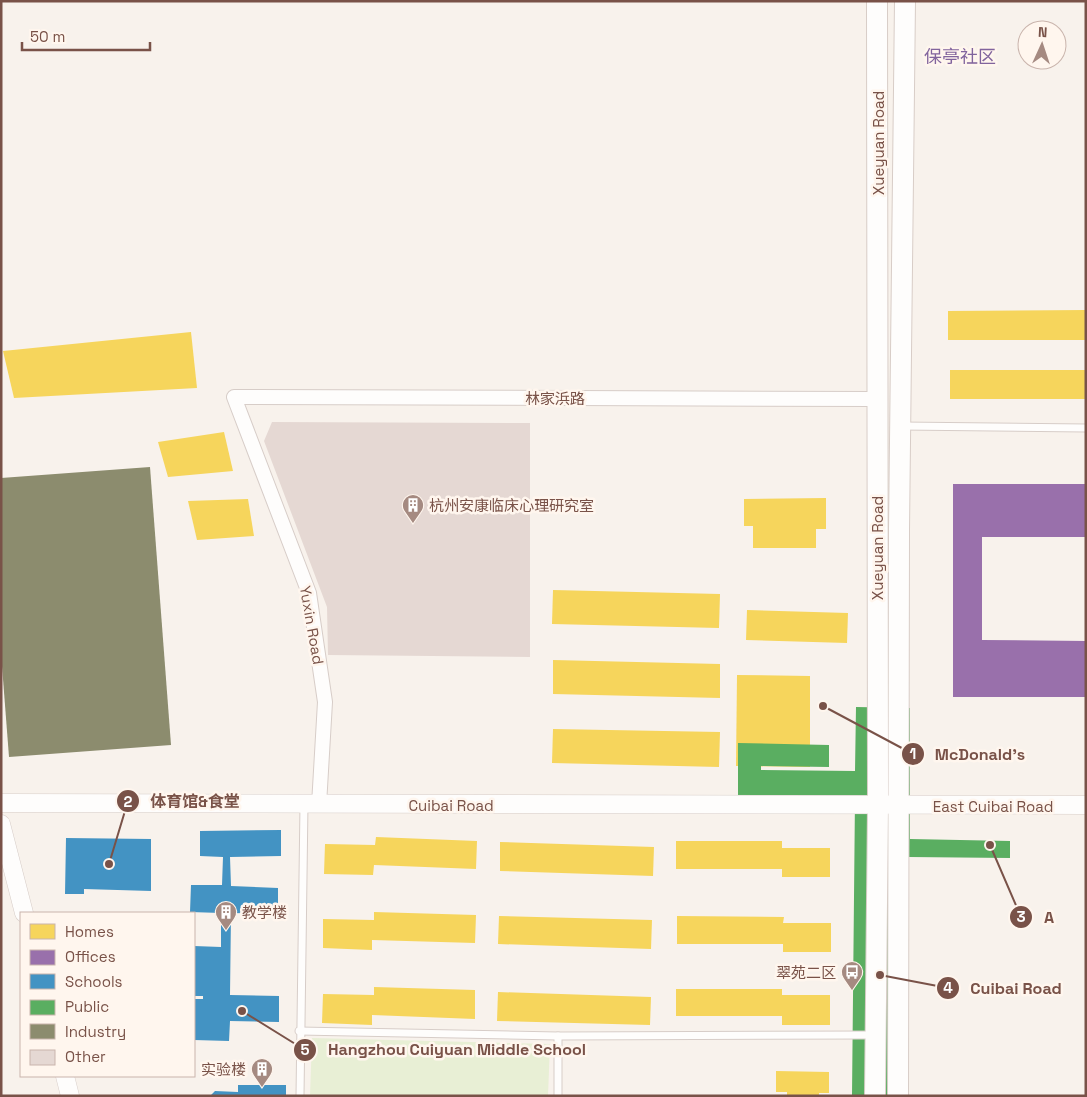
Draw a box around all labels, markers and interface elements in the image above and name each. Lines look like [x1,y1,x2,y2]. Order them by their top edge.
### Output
scale bar [22,20,150,52]
north arrow [1017,20,1067,70]
text: N [1038,23,1048,41]
text: 50 m [30,27,65,46]
district label: 保亭社区 [924,45,996,68]
street label: Xueyuan Road [869,91,888,195]
street label: 林家浜路 [525,389,585,408]
building icon: 杭州安康临床心理研究室 [401,493,425,524]
place label: 杭州安康临床心理研究室 [429,496,594,515]
street label: Xueyuan Road [868,496,887,600]
street label: Yuxin Road [296,584,328,666]
callout: McDonald's [900,739,1035,770]
text: 1 [910,744,916,763]
text: McDonald's [935,744,1025,765]
callout: 体育馆&食堂 [115,786,250,817]
text: 体育馆&食堂 [150,791,240,812]
text: 2 [124,792,133,811]
street label: Cuibai Road [408,796,494,815]
street label: East Cuibai Road [933,797,1053,816]
building icon: 教学楼 [214,900,238,931]
callout: A [1009,901,1064,932]
place label: 教学楼 [242,903,287,922]
text: 3 [1016,907,1026,926]
text: A [1044,907,1054,928]
legend [20,912,195,1077]
text: Homes [65,922,114,941]
text: Offices [65,947,116,966]
bus stop icon: 翠苑二区 [840,960,864,991]
place label: 翠苑二区 [776,963,836,982]
text: Schools [65,972,123,991]
callout: Cuibai Road [936,972,1072,1003]
text: 4 [943,978,953,997]
text: Cuibai Road [970,978,1062,999]
text: Public [65,997,109,1016]
text: Industry [65,1022,126,1041]
callout: Hangzhou Cuiyuan Middle School [293,1034,596,1065]
text: Hangzhou Cuiyuan Middle School [328,1039,586,1060]
text: 5 [300,1040,310,1059]
text: Other [65,1047,106,1066]
building icon: 实验楼 [250,1057,274,1088]
place label: 实验楼 [201,1060,246,1079]

